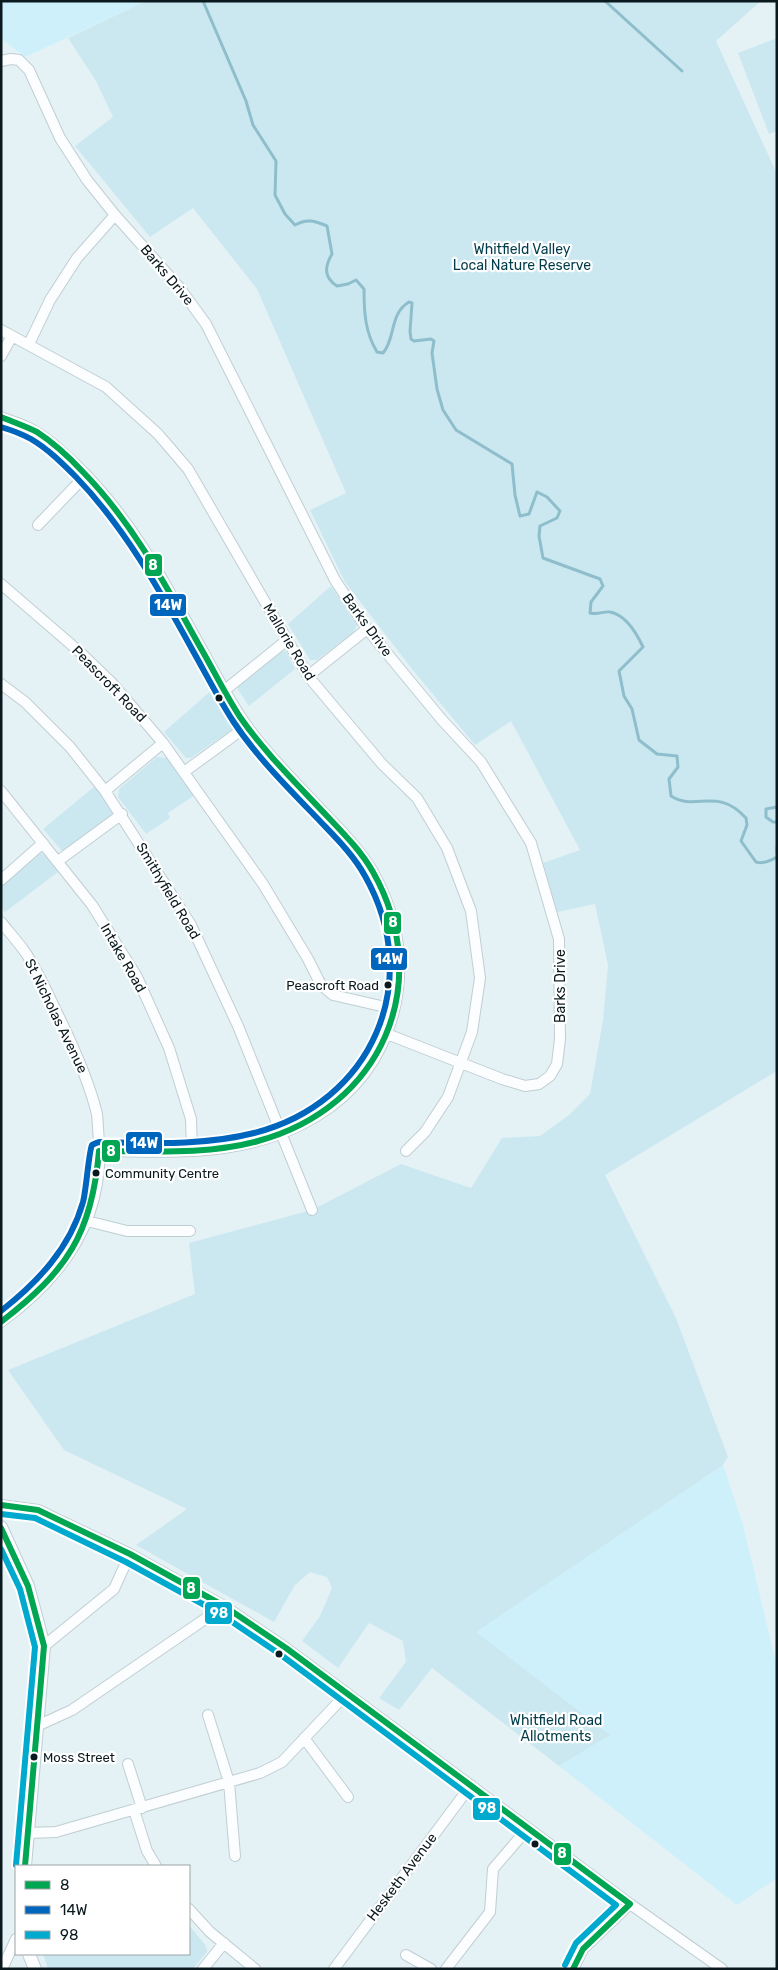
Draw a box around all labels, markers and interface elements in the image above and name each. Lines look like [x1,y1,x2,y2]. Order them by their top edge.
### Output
street label: Barks Drive [137,241,197,309]
park label: Whitfield Valley Local Nature Reserve [453,241,591,274]
line badge: 8 [144,553,163,577]
text: 8 [148,557,158,574]
street label: Barks Drive [338,590,396,660]
line badge: 14W [149,593,187,617]
text: 14W [154,597,182,614]
street label: Mallorie Road [259,600,319,684]
street label: Peascroft Road [68,642,150,726]
unlabelled marker [214,693,224,703]
street label: Smithyfield Road [132,840,204,942]
line badge: 8 [383,911,402,935]
text: 8 [388,914,398,931]
street label: Intake Road [96,921,150,995]
line badge: 14W [370,947,408,971]
street label: Barks Drive [552,949,569,1023]
text: 14W [375,951,403,968]
street label: St Nicholas Avenue [21,956,91,1076]
place label: Peascroft Road [286,978,379,993]
marker: Peascroft Road [383,980,393,990]
line badge: 14W [125,1131,163,1155]
text: 14W [130,1135,158,1152]
line badge: 8 [101,1139,121,1163]
text: 8 [106,1143,116,1160]
place label: Community Centre [105,1166,219,1181]
marker: Community Centre [91,1168,101,1178]
line badge: 8 [182,1576,201,1600]
text: 8 [186,1580,196,1597]
line badge: 98 [204,1601,233,1625]
text: 98 [210,1605,228,1622]
unlabelled marker [274,1649,284,1659]
park label: Whitfield Road Allotments [510,1712,602,1745]
place label: Moss Street [43,1750,115,1765]
marker: Moss Street [29,1752,39,1762]
line badge: 98 [472,1797,501,1821]
text: 98 [478,1800,496,1817]
street label: Hesketh Avenue [363,1830,441,1924]
unlabelled marker [530,1839,540,1849]
line badge: 8 [553,1842,572,1866]
text: 8 [557,1845,567,1862]
legend [15,1865,190,1955]
text: 8 [60,1876,70,1894]
text: 14W [60,1901,88,1919]
text: 98 [60,1926,78,1944]

